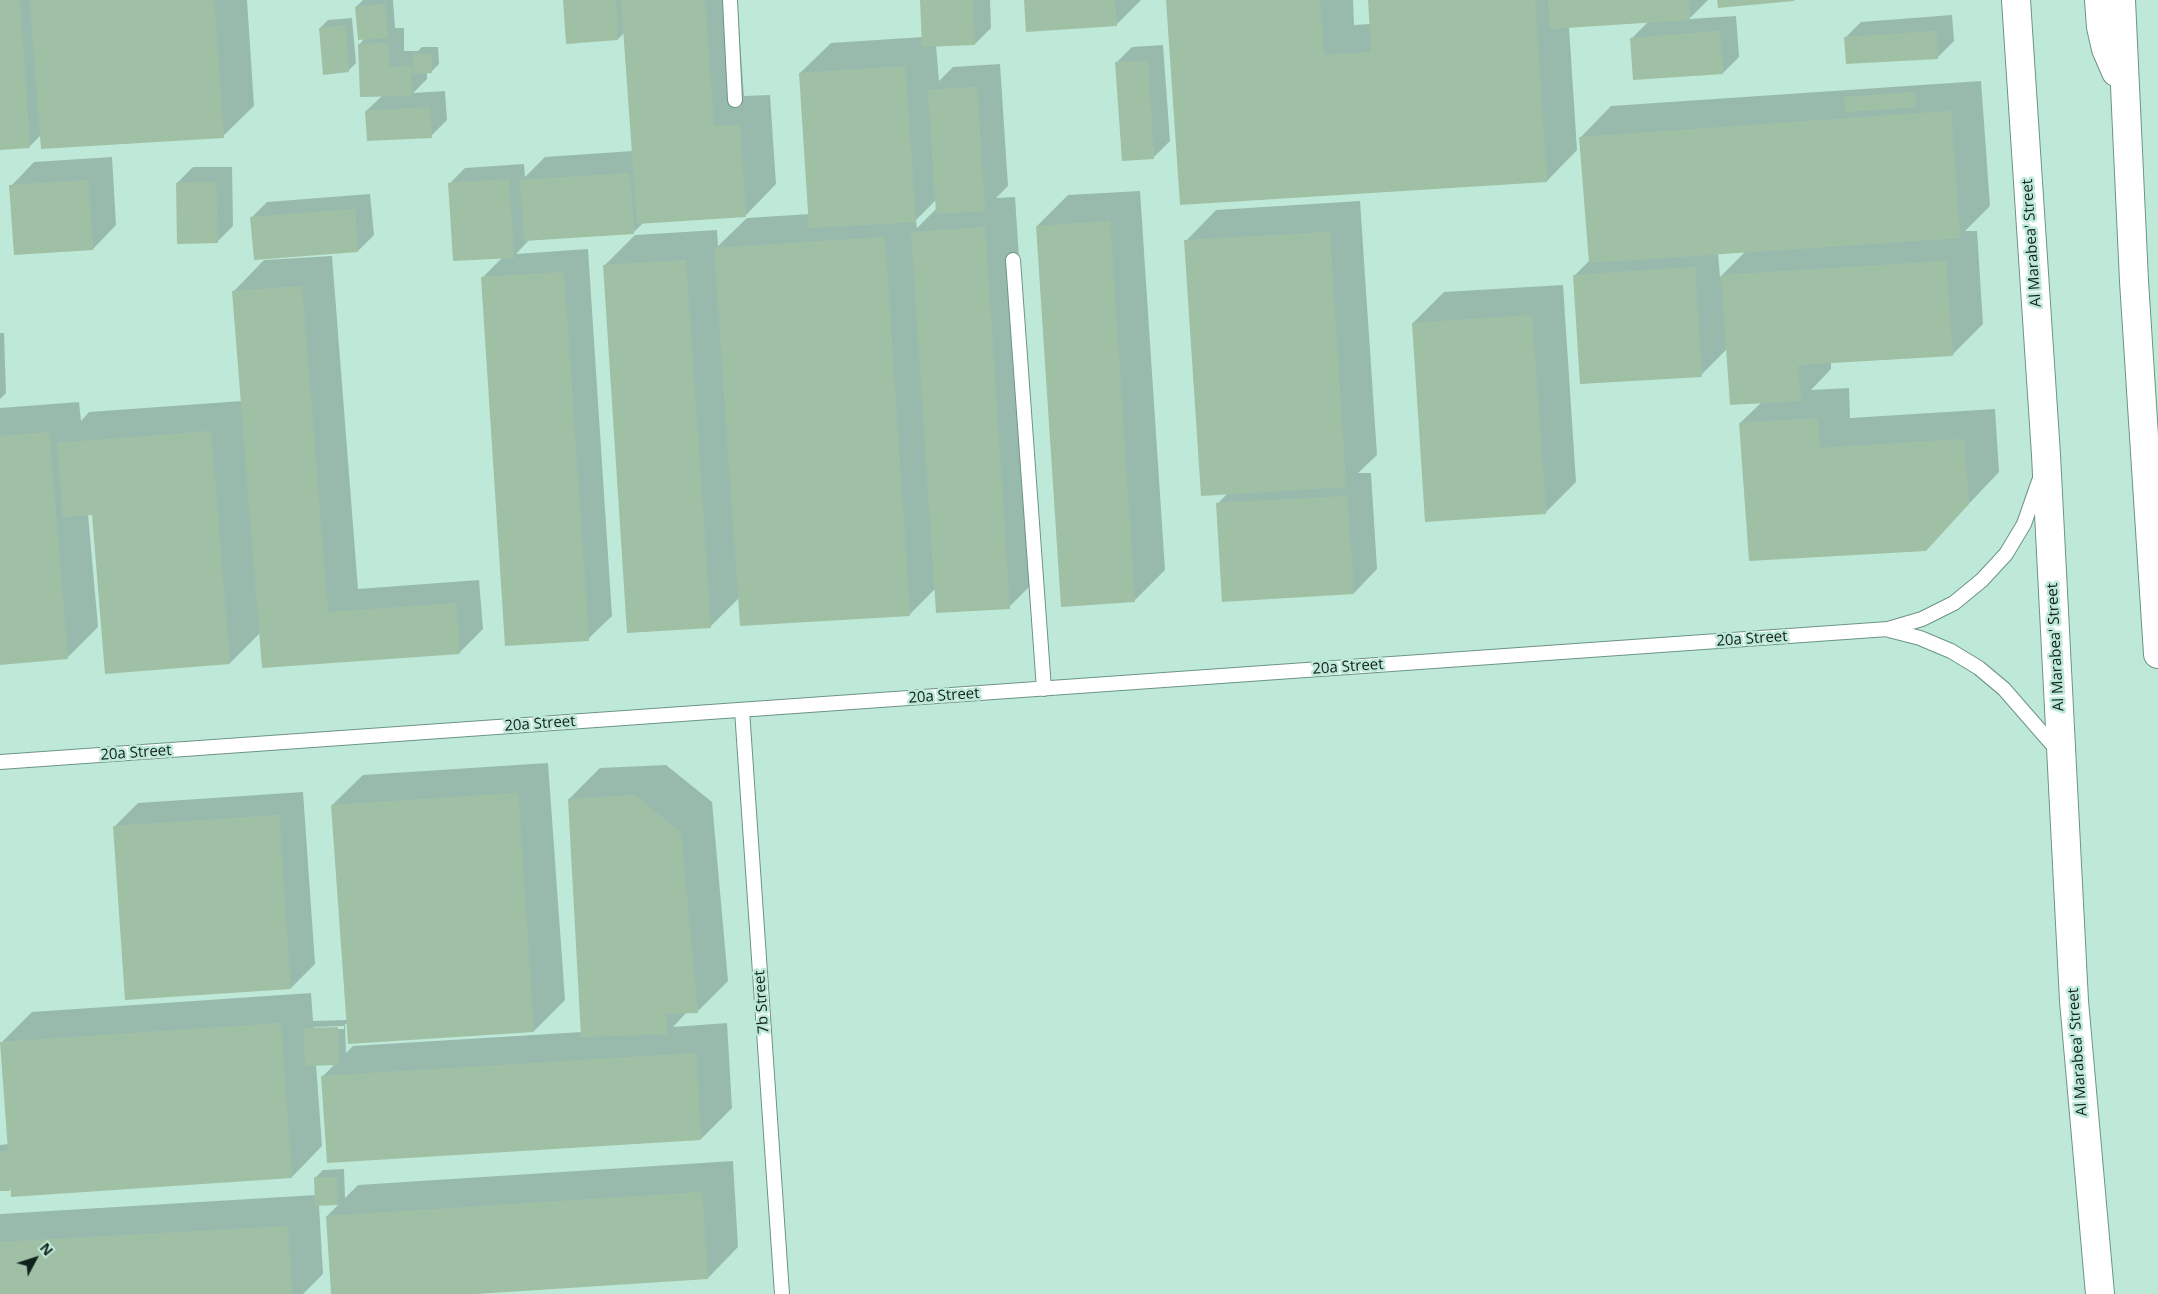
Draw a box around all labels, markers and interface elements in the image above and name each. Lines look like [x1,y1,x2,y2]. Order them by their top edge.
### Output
street label: Al Marabea' Street [2019,178,2045,308]
street label: Al Marabea' Street [2044,582,2068,712]
street label: 20a Street [1716,628,1788,650]
street label: 20a Street [1312,656,1384,678]
street label: 20a Street [908,685,980,707]
street label: 20a Street [504,713,576,735]
street label: 20a Street [100,742,172,764]
street label: 7b Street [751,970,773,1034]
street label: Al Marabea' Street [2065,987,2091,1117]
north arrow [10,1234,60,1284]
text: N [36,1239,58,1260]

